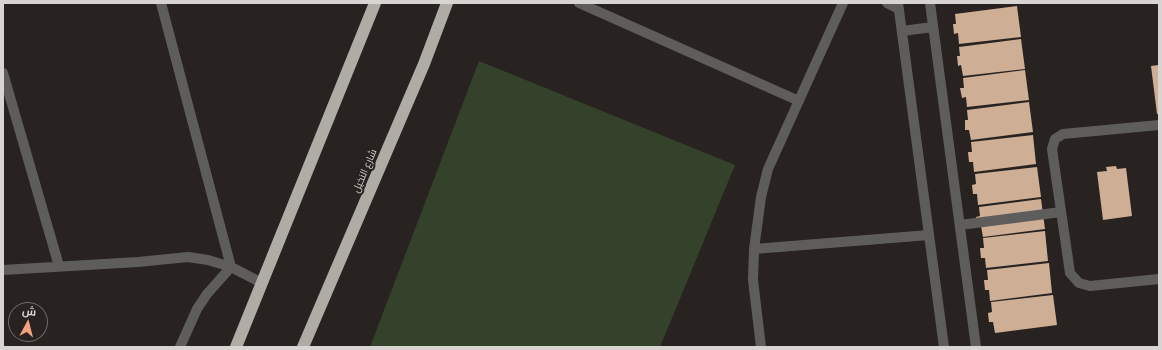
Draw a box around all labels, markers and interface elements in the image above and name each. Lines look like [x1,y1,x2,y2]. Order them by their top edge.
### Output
street label: شارع النخيل [350,147,380,195]
north arrow [8,302,48,342]
text: ش [21,302,37,319]

